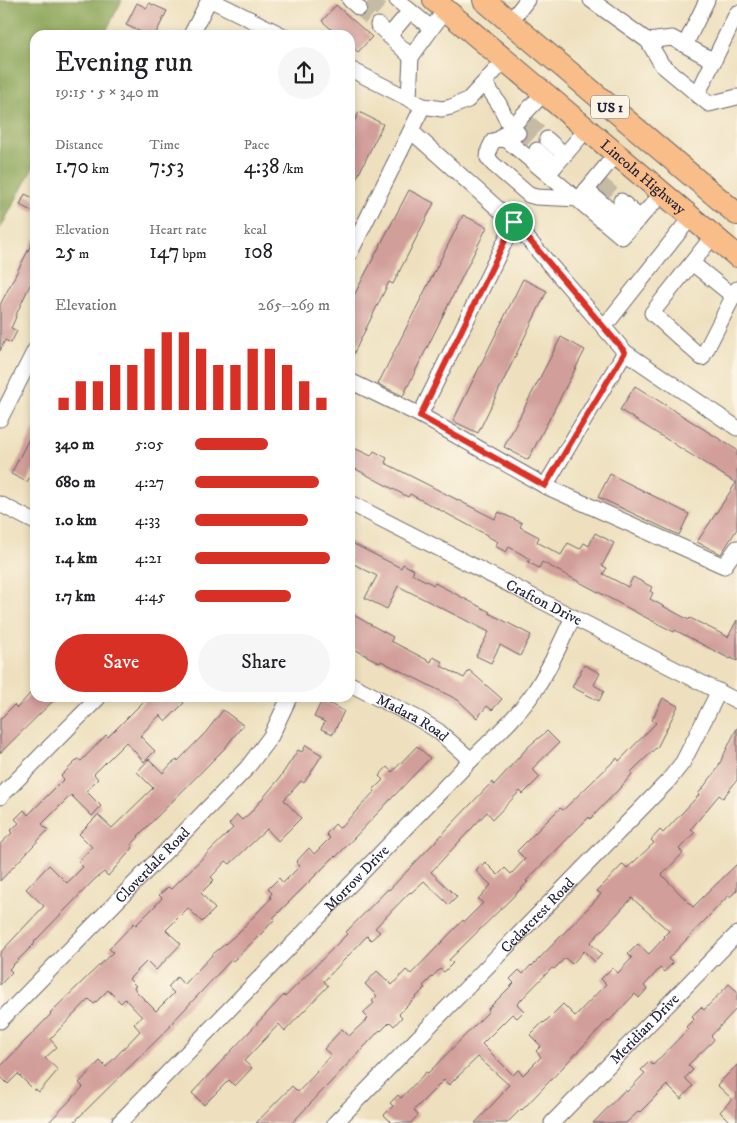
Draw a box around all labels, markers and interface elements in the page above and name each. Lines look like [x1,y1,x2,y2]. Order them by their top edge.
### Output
text: Evening run [55,45,193,80]
button: share [278,47,330,99]
text: 19:15 · 5 × 340 m [55,82,159,102]
road number: US 1 [591,95,629,118]
text: Distance [55,136,103,154]
text: Time [149,136,180,154]
text: Pace [244,136,270,154]
street label: Lincoln Highway [596,136,690,219]
text: 1.70 [55,154,89,180]
text: 7:53 [149,154,184,180]
text: 4:38 [244,154,280,180]
text: km [89,160,109,178]
text: /km [280,160,304,178]
pin [493,201,535,243]
icon: arrive [500,208,528,236]
text: Elevation [55,221,109,239]
text: Heart rate [149,221,207,239]
text: kcal [244,221,267,239]
text: 25 [55,239,76,265]
text: 147 [149,239,180,265]
text: 108 [244,239,273,265]
text: m [76,245,89,263]
text: bpm [180,245,207,263]
text: Elevation [55,295,117,315]
text: 265–269 m [258,295,330,315]
text: 340 m [55,434,94,454]
text: 5:05 [135,434,164,454]
text: 680 m [55,472,95,492]
text: 4:27 [135,472,164,492]
text: 1.0 km [55,510,97,530]
text: 4:33 [135,510,160,530]
text: 1.4 km [55,548,97,568]
text: 4:21 [135,548,162,568]
street label: Crafton Drive [502,575,585,630]
text: 1.7 km [55,586,96,606]
text: 4:45 [135,586,165,606]
button: Save [55,634,188,692]
button: Share [198,634,330,692]
street label: Madara Road [373,690,453,746]
street label: Cloverdale Road [111,823,194,907]
street label: Morrow Drive [320,841,393,916]
street label: Cedarcrest Road [497,873,579,957]
street label: Meridian Drive [606,990,683,1068]

